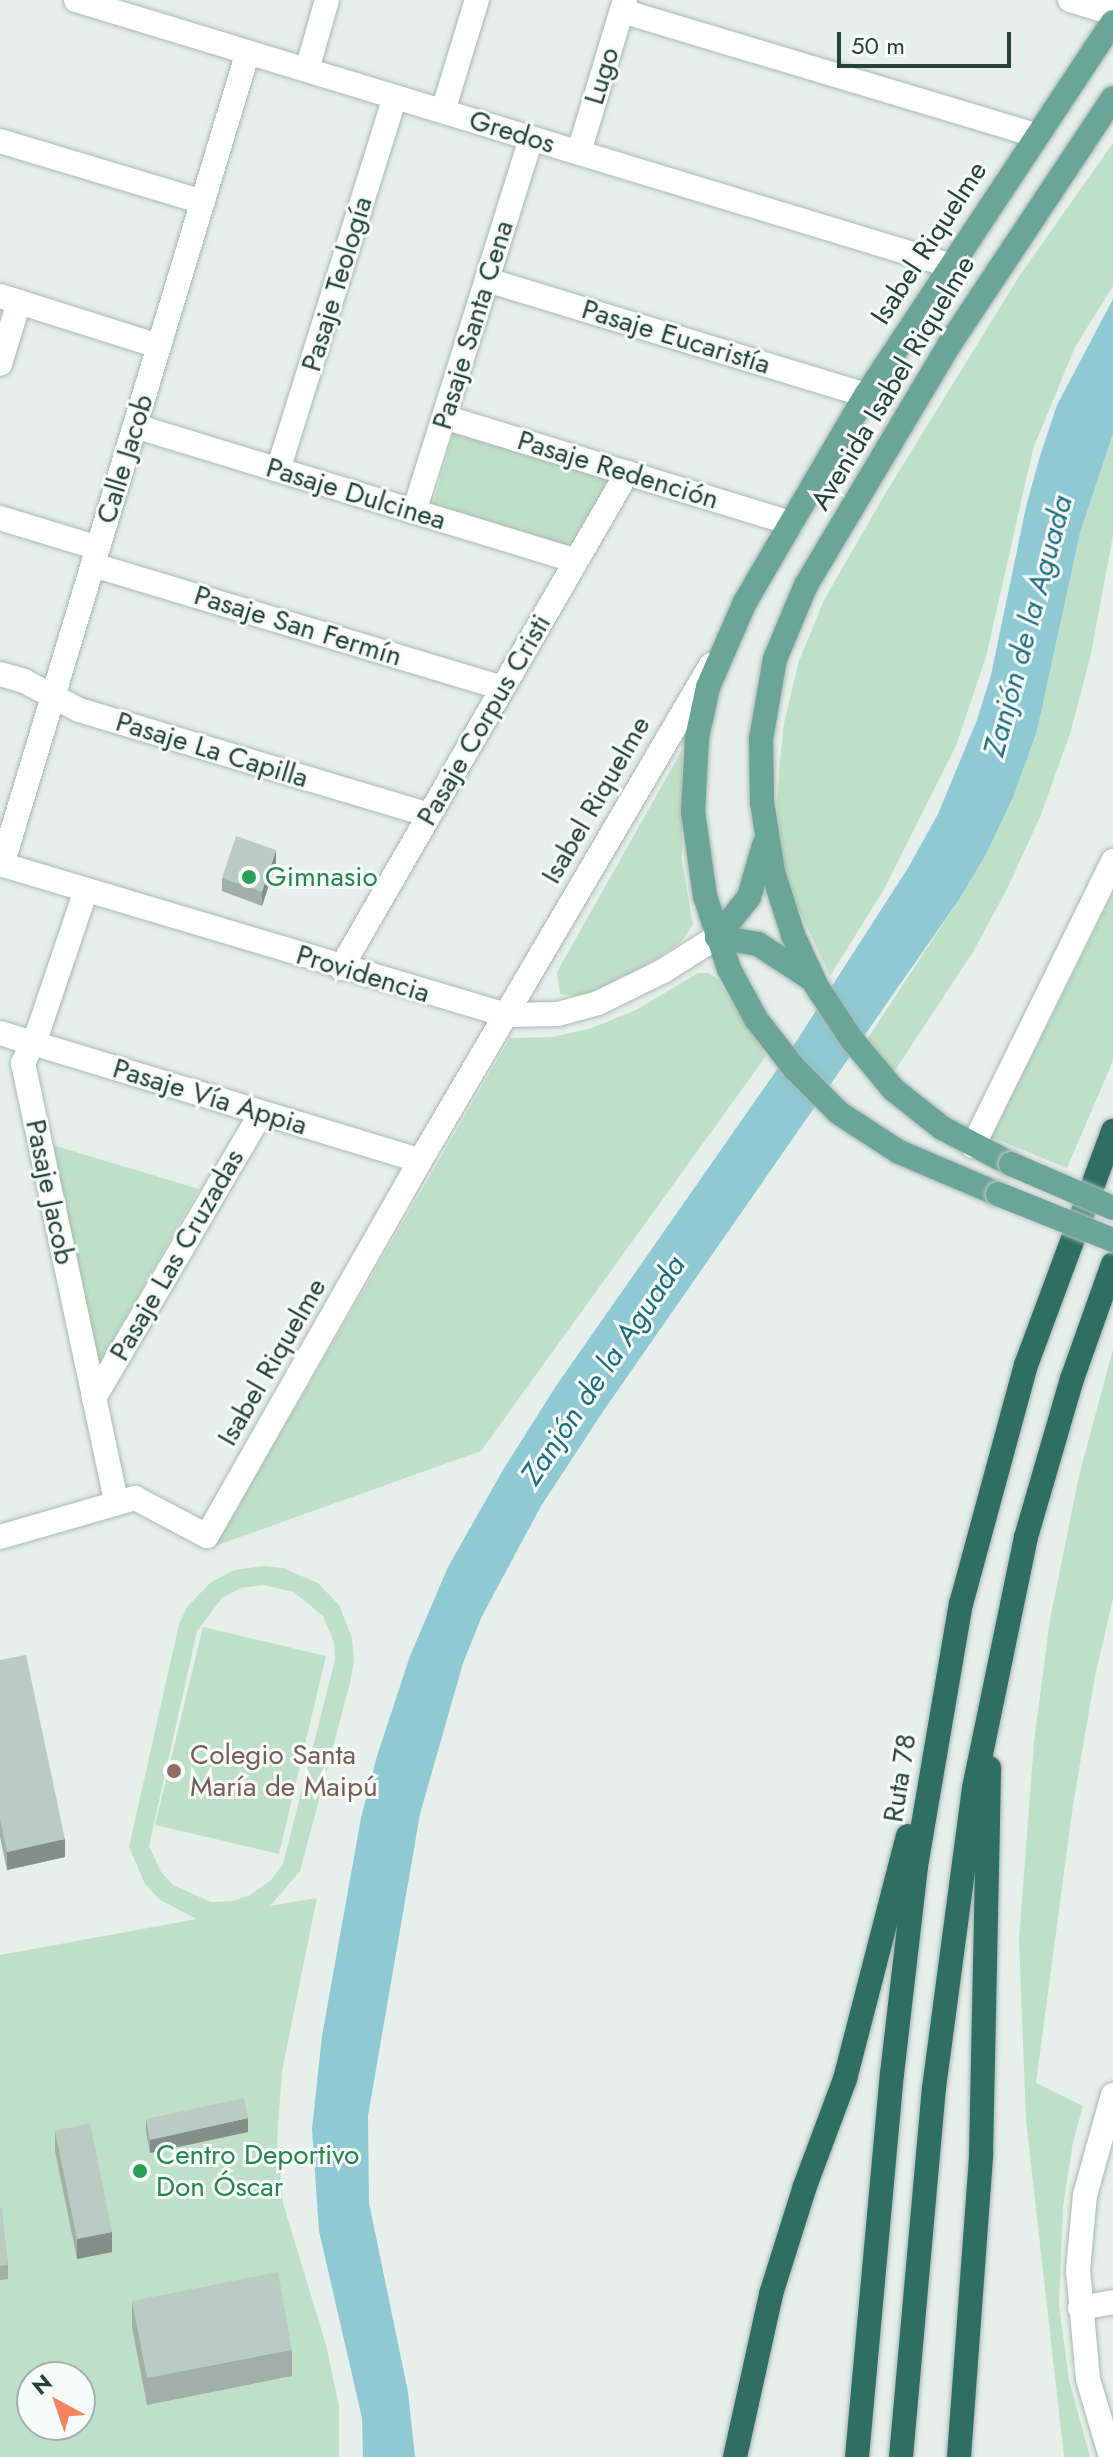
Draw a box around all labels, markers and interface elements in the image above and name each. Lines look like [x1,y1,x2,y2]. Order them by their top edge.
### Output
scale bar [841,16,1015,66]
text: 50 m [851,28,905,63]
street label: Lugo [577,43,627,109]
street label: Gredos [465,103,559,161]
street label: Isabel Riquelme [864,155,994,331]
street label: Pasaje Teología [294,193,380,375]
street label: Pasaje Santa Cena [425,217,521,433]
street label: Avenida Isabel Riquelme [804,250,982,516]
street label: Pasaje Eucaristía [578,292,774,382]
street label: Calle Jacob [89,390,161,528]
street label: Pasaje Redención [513,423,723,517]
street label: Pasaje Dulcinea [262,451,450,537]
water label: Zanjón de la Aguada [976,491,1080,761]
street label: Pasaje San Fermín [190,578,406,674]
street label: Pasaje Corpus Cristi [410,608,558,832]
street label: Pasaje La Capilla [112,705,312,795]
street label: Isabel Riquelme [535,710,657,890]
place label: Gimnasio [265,860,378,894]
marker: Gimnasio [240,868,258,886]
street label: Providencia [292,938,434,1010]
street label: Pasaje Vía Appia [109,1052,311,1142]
street label: Pasaje Jacob [18,1116,82,1268]
street label: Pasaje Las Cruzadas [103,1143,251,1367]
water label: Zanjón de la Aguada [513,1248,693,1492]
street label: Isabel Riquelme [211,1272,333,1452]
street label: Ruta 78 [876,1731,924,1825]
place label: Colegio Santa María de Maipú [190,1738,378,1804]
marker: Colegio Santa María de Maipú [165,1762,183,1780]
place label: Centro Deportivo Don Óscar [156,2138,359,2204]
marker: Centro Deportivo Don Óscar [131,2162,149,2180]
north arrow [16,2361,96,2441]
text: N [25,2366,59,2402]

